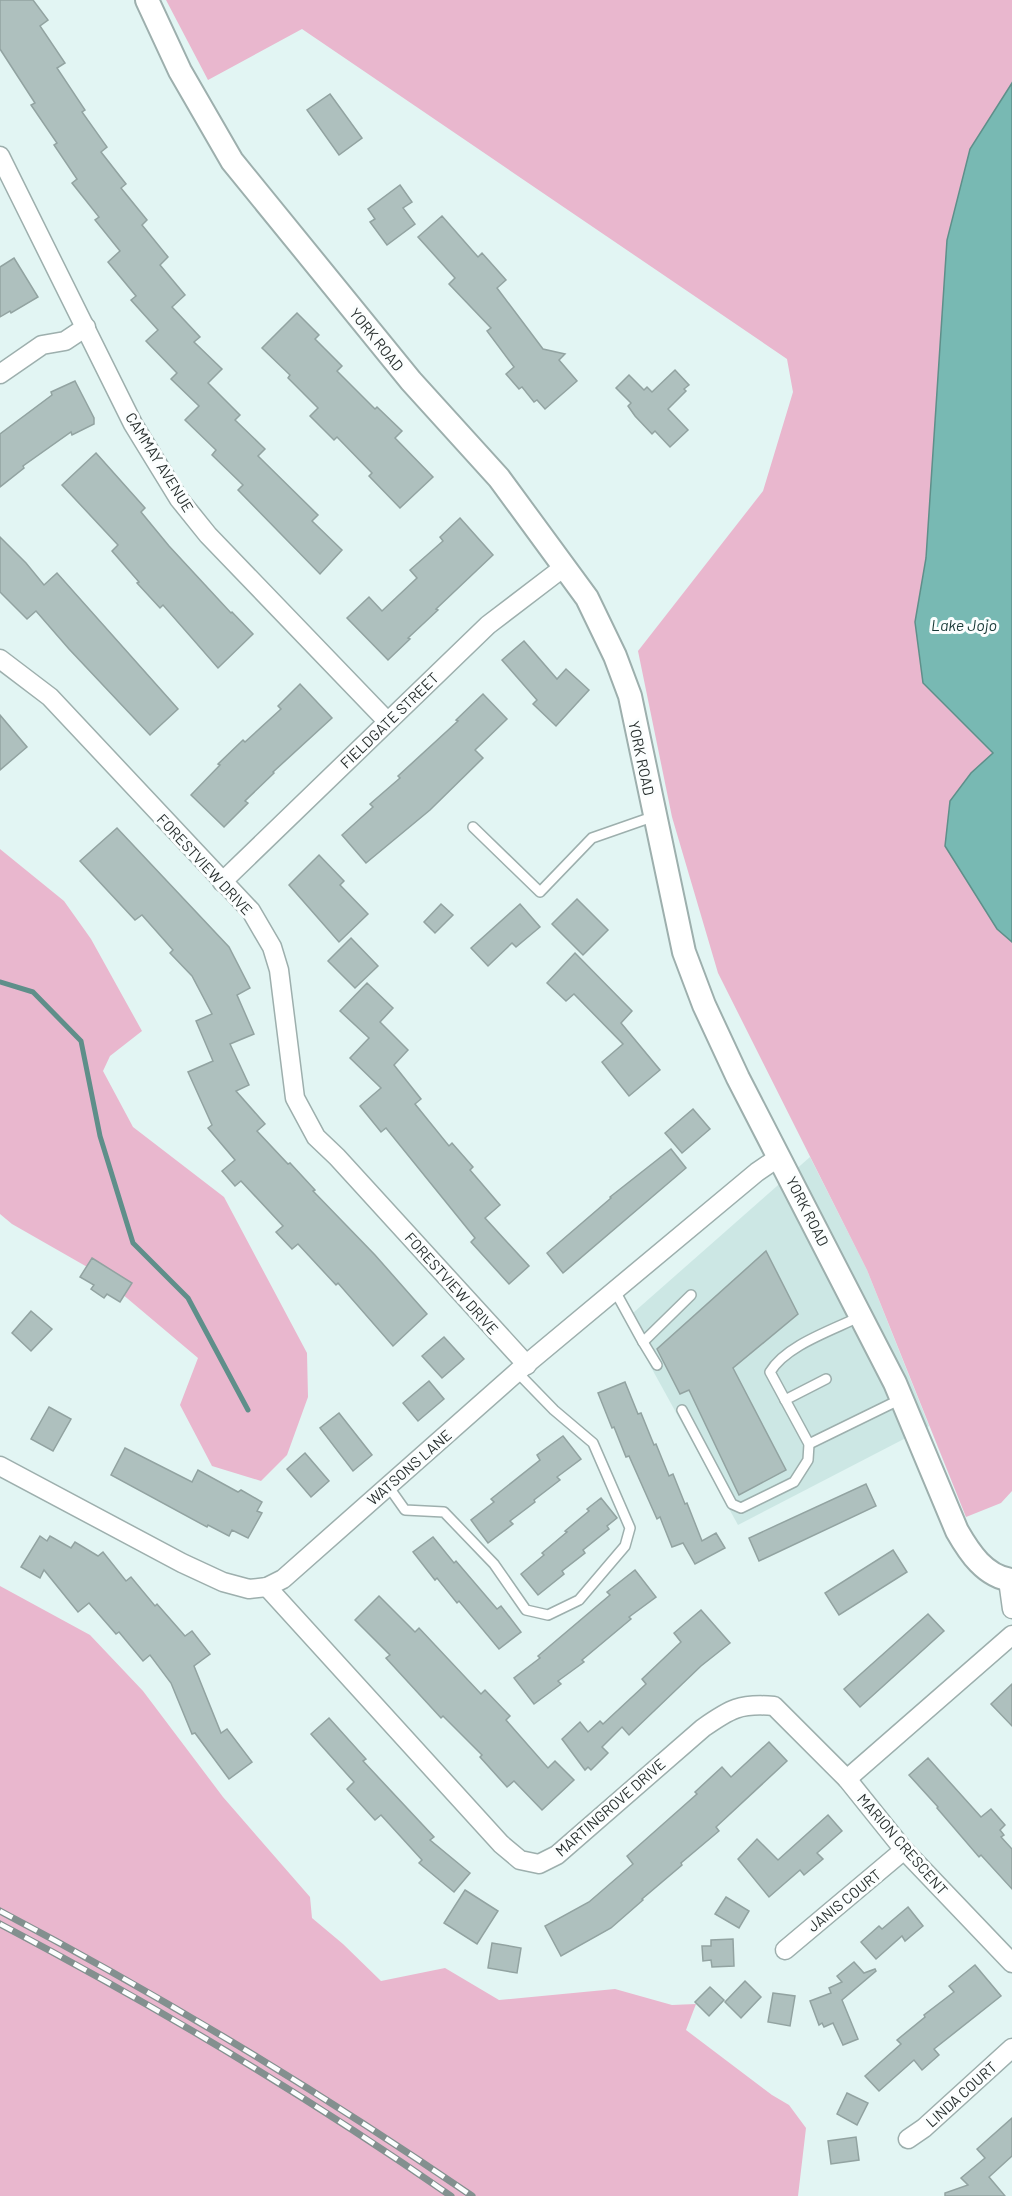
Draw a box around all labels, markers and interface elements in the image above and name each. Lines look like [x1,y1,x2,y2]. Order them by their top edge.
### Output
street label: YORK ROAD [346,304,408,374]
street label: CAMMAY AVENUE [122,409,198,515]
water label: Lake Jojo [931,615,997,634]
street label: FIELDGATE STREET [336,668,442,772]
street label: YORK ROAD [625,719,659,797]
street label: FORESTVIEW DRIVE [154,810,256,918]
street label: YORK ROAD [783,1173,833,1249]
street label: FORESTVIEW DRIVE [401,1228,503,1338]
street label: WATSONS LANE [363,1426,455,1508]
street label: MARTINGROVE DRIVE [551,1754,669,1860]
street label: MARION CRESCENT [854,1790,952,1898]
street label: JANIS COURT [804,1865,884,1935]
street label: LINDA COURT [922,2057,1000,2131]

